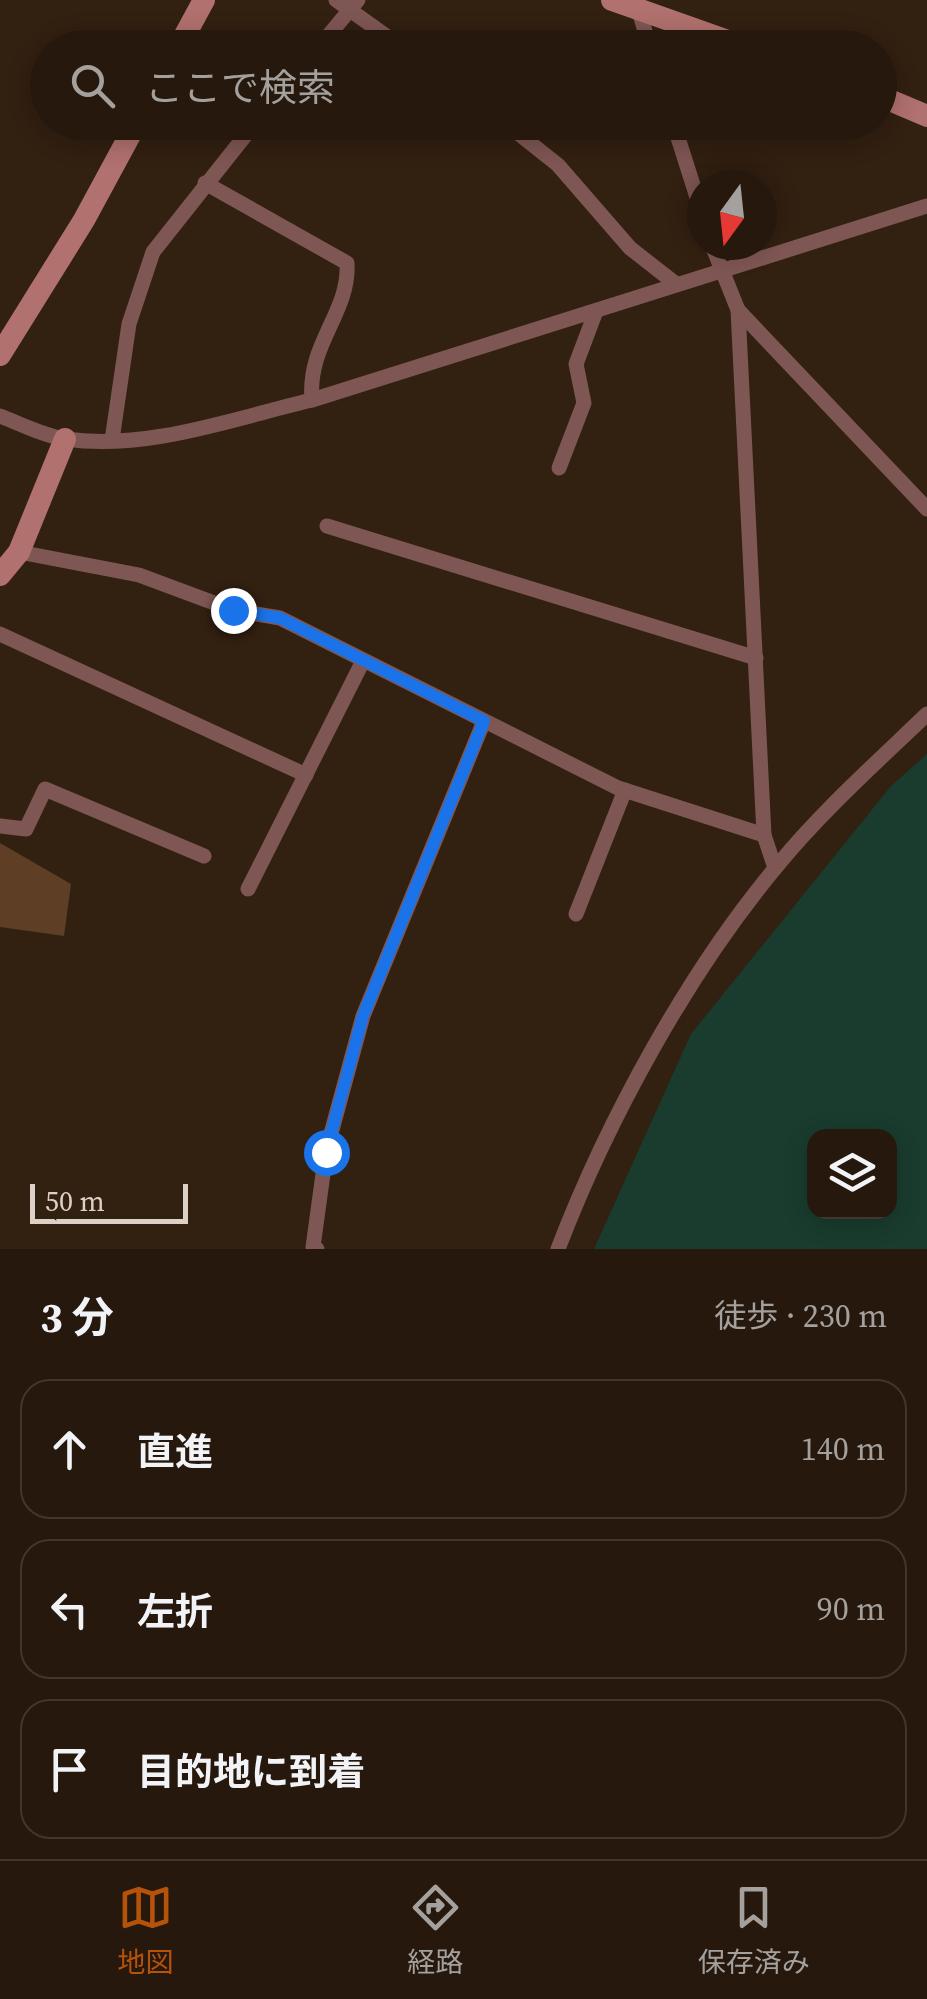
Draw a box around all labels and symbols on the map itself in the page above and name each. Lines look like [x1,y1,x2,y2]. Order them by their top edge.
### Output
north arrow [687,170,777,260]
route end [211,588,257,634]
route start [304,1130,350,1176]
scale bar [30,1179,188,1224]

